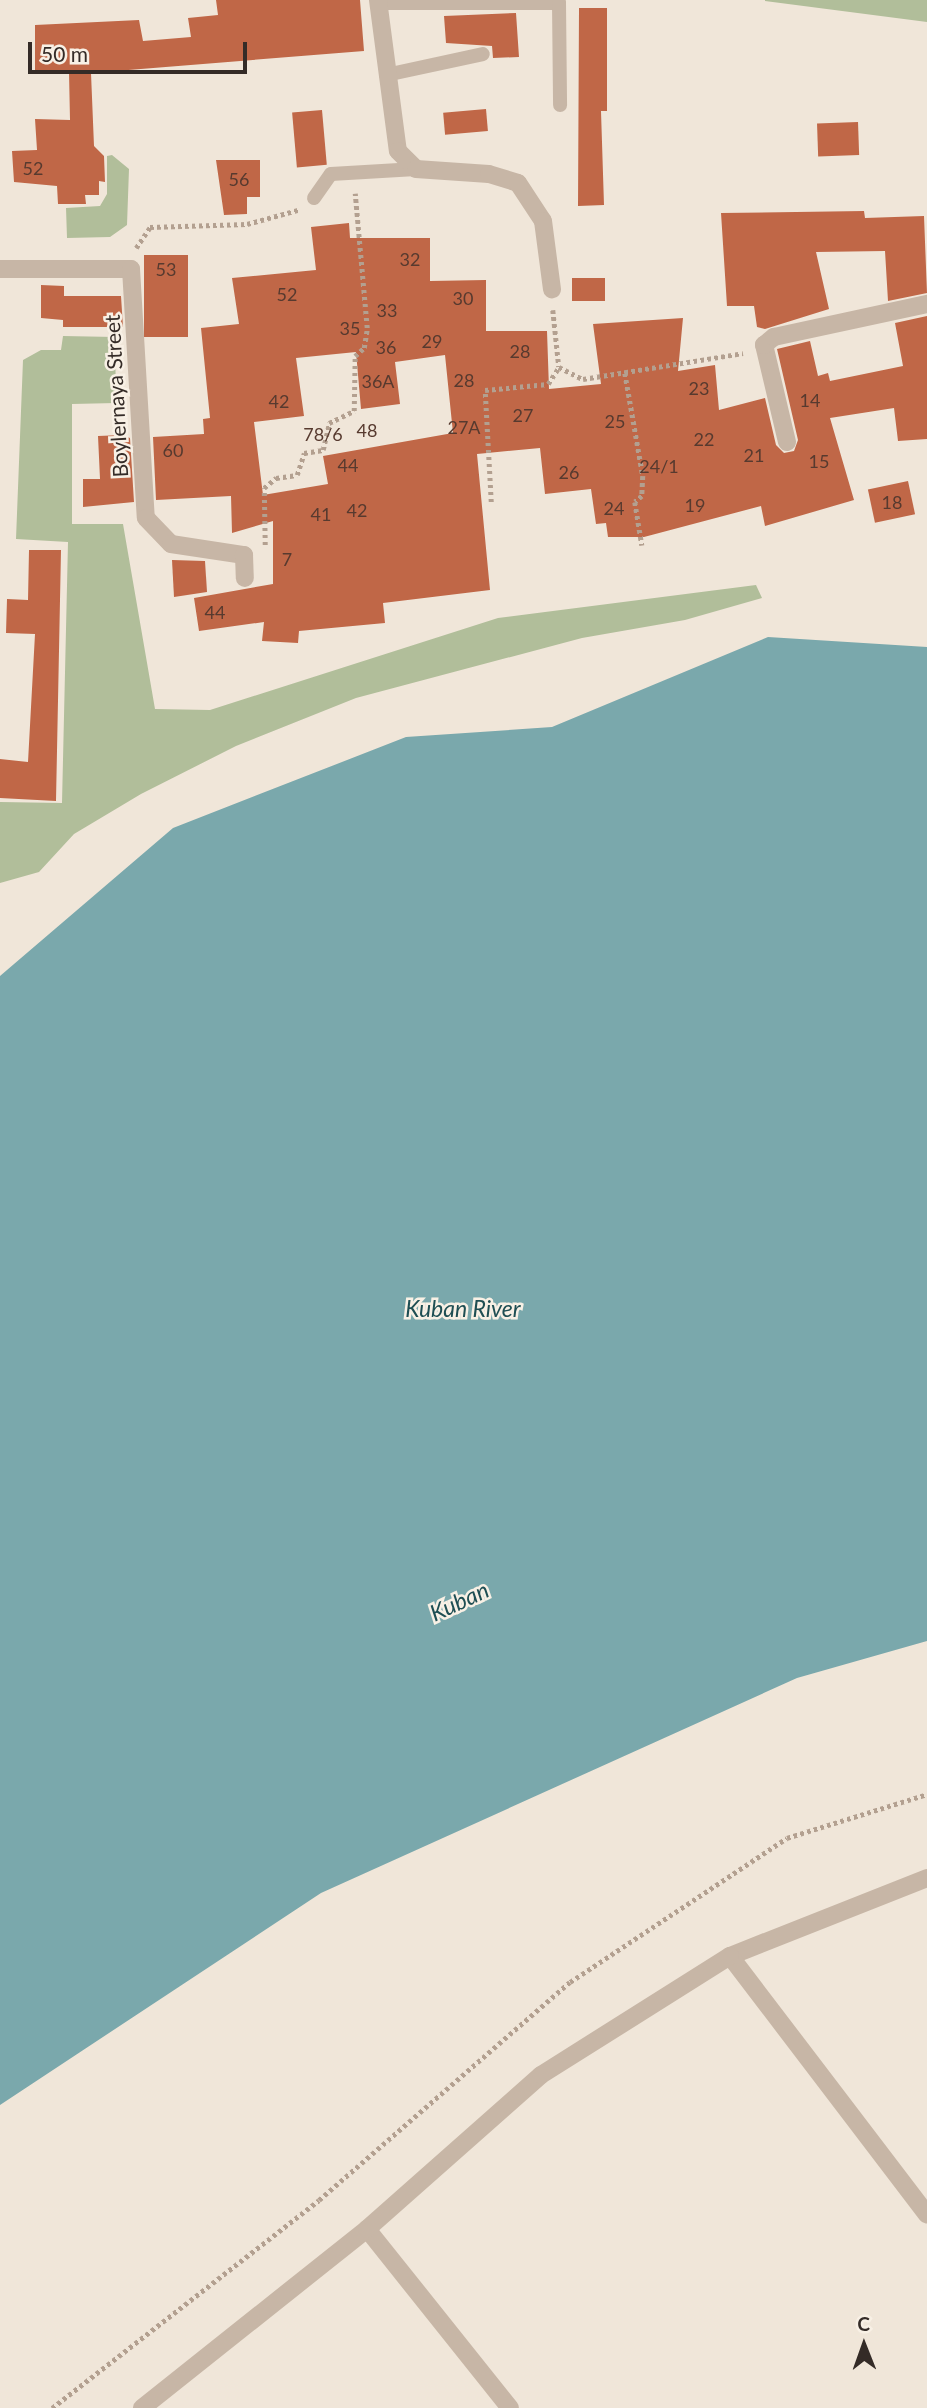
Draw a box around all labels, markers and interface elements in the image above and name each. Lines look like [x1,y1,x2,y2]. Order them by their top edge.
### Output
scale bar [32,28,250,72]
text: 50 m [41,41,88,66]
house number: 52 [23,157,43,179]
house number: 56 [229,168,249,190]
house number: 32 [400,248,420,270]
house number: 53 [156,258,176,280]
house number: 52 [277,283,297,305]
house number: 30 [453,287,473,309]
house number: 33 [377,299,397,321]
street label: Boylernaya Street [99,314,133,478]
house number: 35 [340,317,360,339]
house number: 29 [422,330,442,352]
house number: 36 [376,336,396,358]
house number: 28 [510,340,530,362]
house number: 28 [454,369,474,391]
house number: 36А [361,370,395,392]
house number: 23 [689,377,709,399]
house number: 14 [800,389,820,411]
house number: 42 [269,390,289,412]
house number: 27 [513,404,533,426]
house number: 25 [605,410,625,432]
house number: 27А [447,416,481,438]
house number: 48 [357,419,377,441]
house number: 78/6 [303,423,343,445]
house number: 22 [694,428,714,450]
house number: 60 [163,439,183,461]
house number: 21 [744,444,764,466]
house number: 15 [809,450,829,472]
house number: 44 [338,454,358,476]
house number: 24/1 [639,455,679,477]
house number: 26 [559,461,579,483]
house number: 18 [882,491,902,513]
house number: 19 [685,494,705,516]
house number: 24 [604,497,624,519]
house number: 42 [347,499,367,521]
house number: 41 [311,503,331,525]
house number: 7 [282,548,292,570]
house number: 44 [205,601,225,623]
water label: Kuban River [405,1294,521,1322]
water label: Kuban [425,1575,493,1627]
north arrow [829,2310,899,2380]
text: С [857,2312,870,2335]

